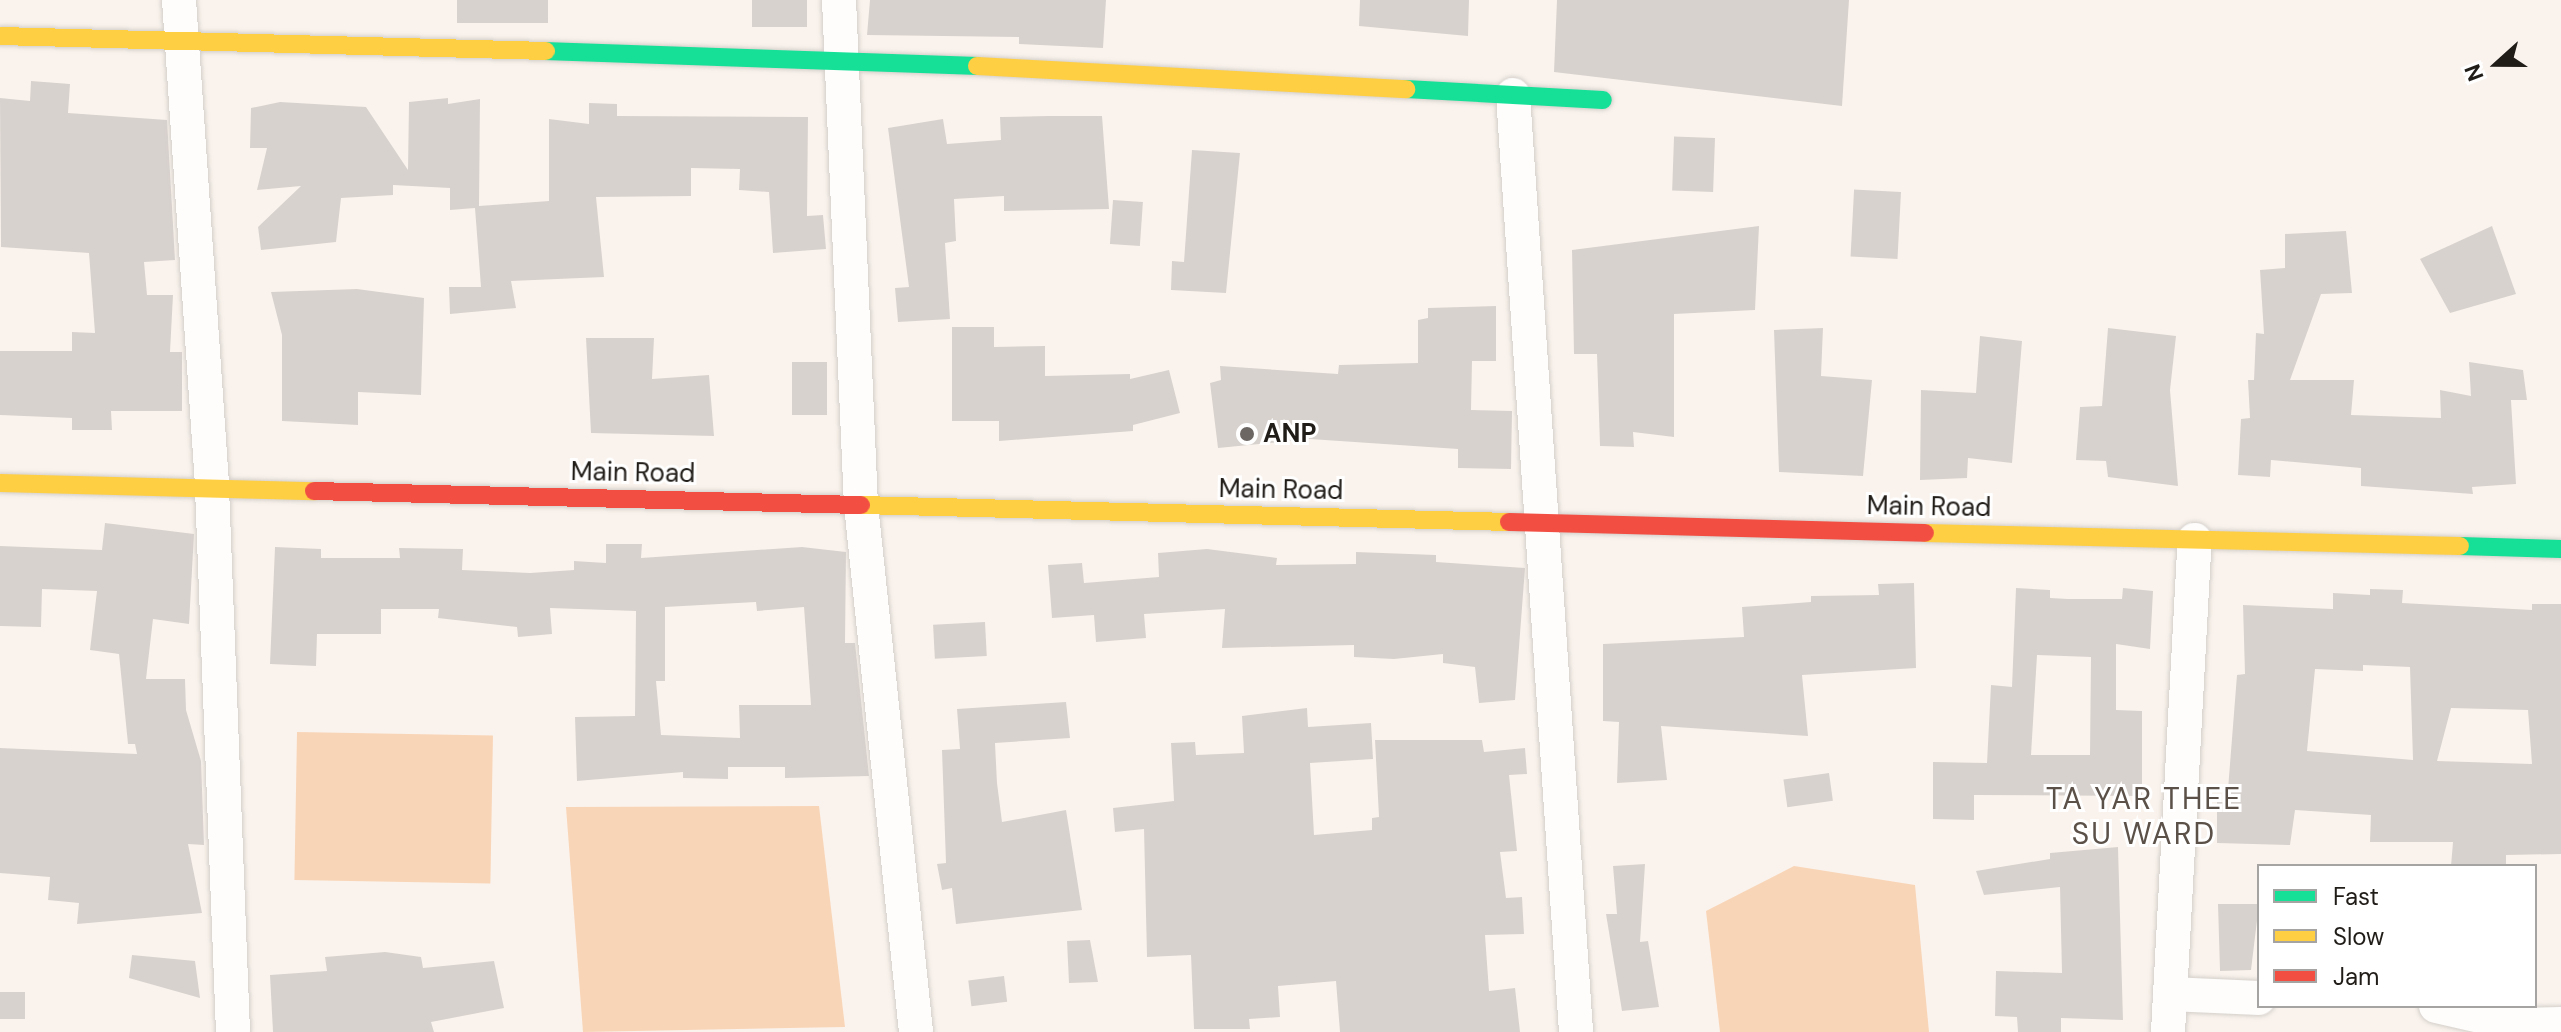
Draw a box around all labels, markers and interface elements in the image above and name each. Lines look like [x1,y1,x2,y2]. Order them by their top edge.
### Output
north arrow [2457,24,2537,104]
text: N [2458,60,2491,85]
place label: ANP [1263,418,1316,450]
marker: ANP [1238,425,1256,443]
street label: Main Road [570,456,696,490]
street label: Main Road [1218,473,1344,507]
street label: Main Road [1866,490,1992,524]
district label: TA YAR THEE SU WARD [2046,781,2242,852]
legend [2257,864,2537,1008]
text: Fast [2333,881,2379,912]
text: Slow [2333,921,2384,952]
text: Jam [2333,961,2379,992]

